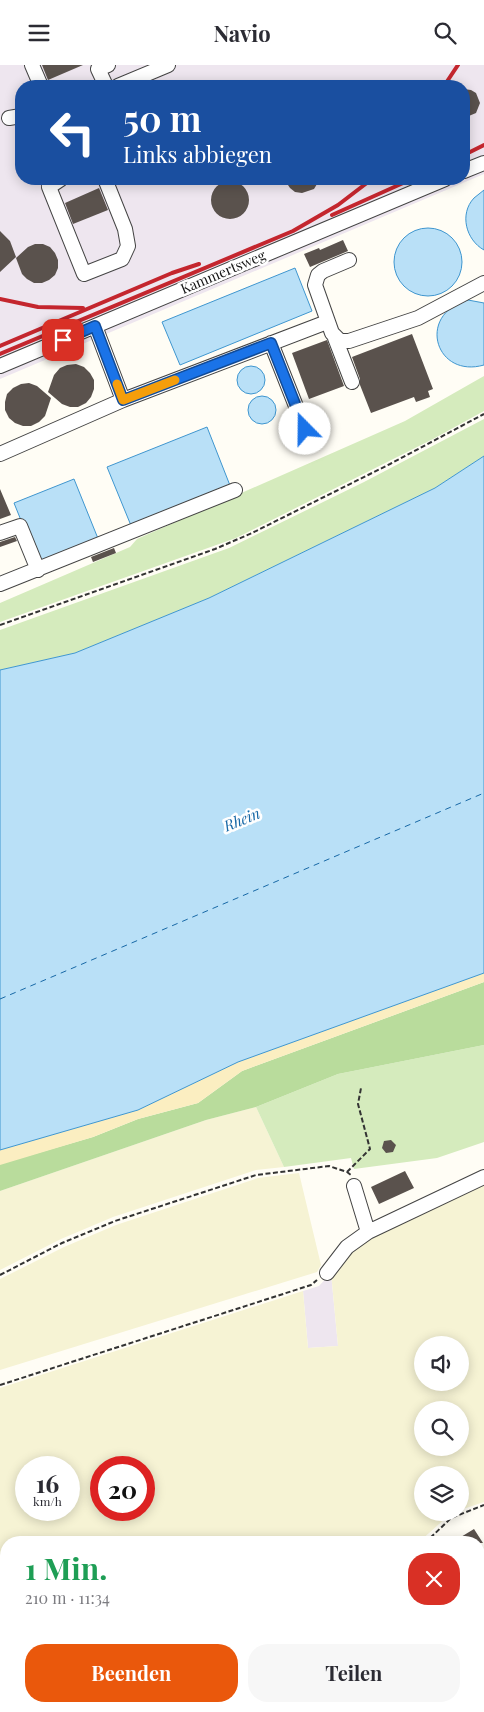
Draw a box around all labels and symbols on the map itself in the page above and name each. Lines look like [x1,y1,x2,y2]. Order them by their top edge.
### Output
street label: Kammertsweg [177,245,269,298]
pin [42,319,84,361]
position arrow [278,402,330,454]
water label: Rhein [219,803,263,836]
speed limit sign: 20 [90,1456,155,1521]

